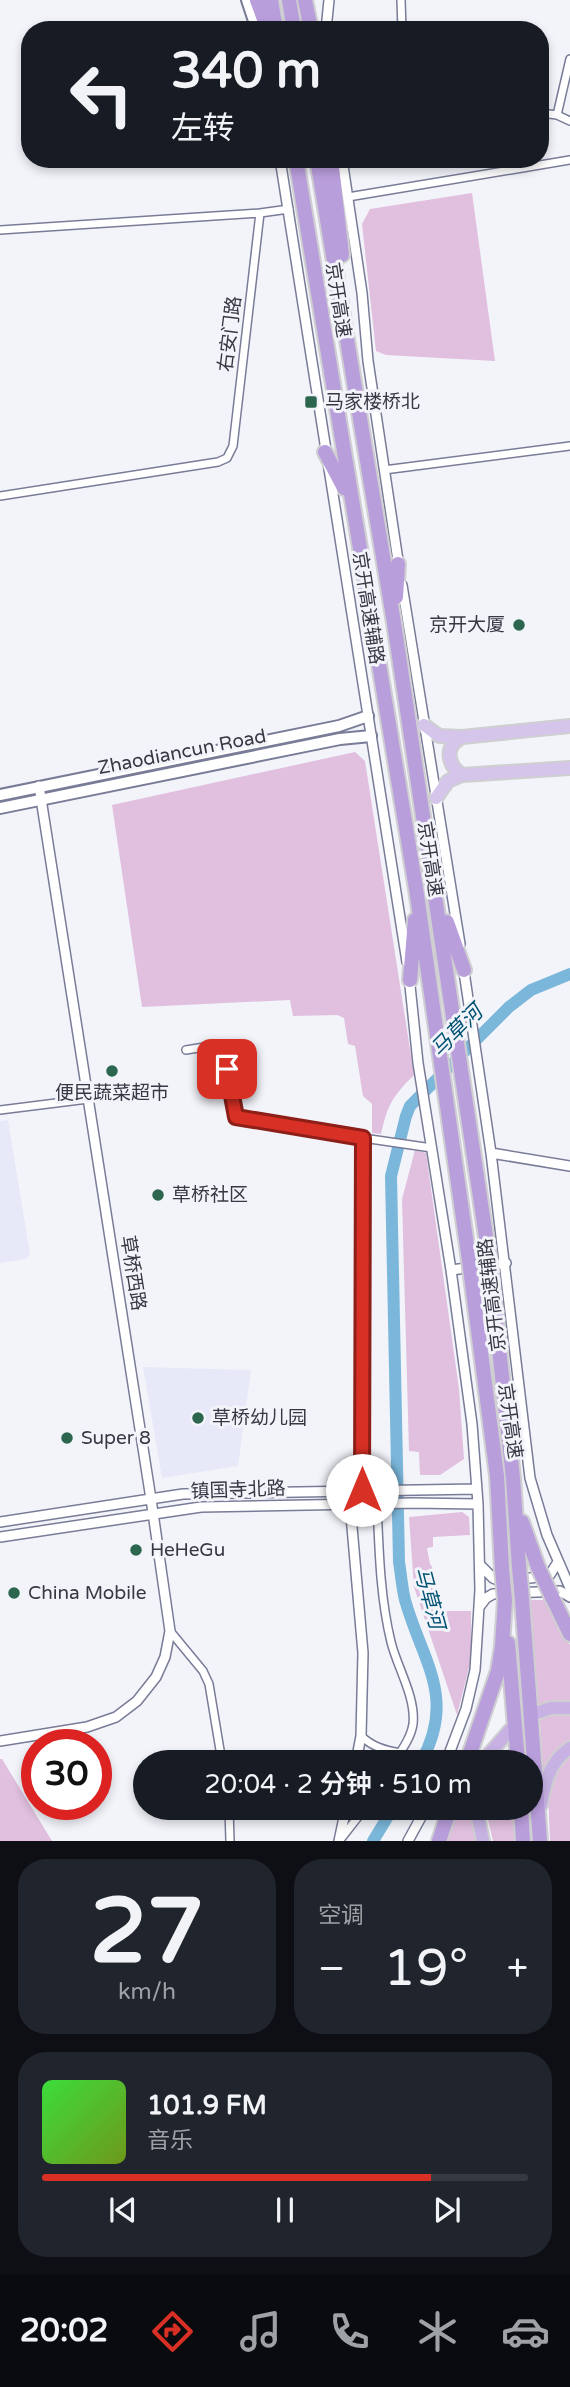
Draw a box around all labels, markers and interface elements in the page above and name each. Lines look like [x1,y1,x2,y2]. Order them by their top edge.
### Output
text: 340 m [171,42,321,101]
icon: left [56,49,147,140]
text: 左转 [171,110,235,148]
street label: 京开高速 [321,261,355,339]
street label: 右安门路 [214,295,246,373]
place label: 马家楼桥北 [325,391,420,413]
marker: 马家楼桥北 [303,394,319,410]
street label: 京开高速辅路 [348,550,388,666]
place label: 京开大厦 [429,614,505,636]
marker: 京开大厦 [511,617,527,633]
street label: Zhaodiancun Road [96,725,268,779]
street label: 京开高速 [413,820,447,898]
water label: 马草河 [426,997,491,1062]
pin [197,1039,257,1099]
icon: arrive [208,1050,246,1088]
marker: 便民蔬菜超市 [104,1063,120,1079]
place label: 便民蔬菜超市 [55,1082,169,1104]
place label: 草桥社区 [172,1184,248,1206]
marker: 草桥社区 [150,1187,166,1203]
street label: 草桥西路 [116,1234,150,1312]
street label: 京开高速辅路 [474,1237,510,1353]
street label: 京开高速 [494,1382,526,1460]
place label: 草桥幼儿园 [212,1407,307,1429]
marker: 草桥幼儿园 [190,1410,206,1426]
place label: Super 8 [81,1427,151,1449]
marker: Super 8 [59,1430,75,1446]
position arrow [325,1453,399,1527]
street label: 镇国寺北路 [190,1477,286,1503]
place label: HeHeGu [150,1539,225,1561]
marker: HeHeGu [128,1542,144,1558]
water label: 马草河 [409,1564,450,1636]
place label: China Mobile [28,1582,147,1604]
marker: China Mobile [6,1585,22,1601]
speed limit sign: 30 [21,1729,112,1820]
text: 20:04 · 2 分钟 · 510 m [204,1769,472,1800]
text: 27 [90,1877,204,1987]
text: 空调 [318,1902,364,1930]
text: 19° [383,1937,468,2000]
text: − [318,1946,345,1992]
text: + [507,1946,528,1992]
text: km/h [118,1978,176,2006]
text: 101.9 FM [147,2090,267,2121]
text: 音乐 [147,2127,193,2155]
icon: previous [104,2191,142,2229]
icon: pause [266,2191,304,2229]
icon: next [428,2191,466,2229]
icon: directions [148,2307,197,2356]
icon: music [236,2307,285,2356]
icon: phone [325,2307,374,2356]
icon: climate [413,2307,462,2356]
icon: car [501,2307,550,2356]
text: 20:02 [20,2312,108,2350]

